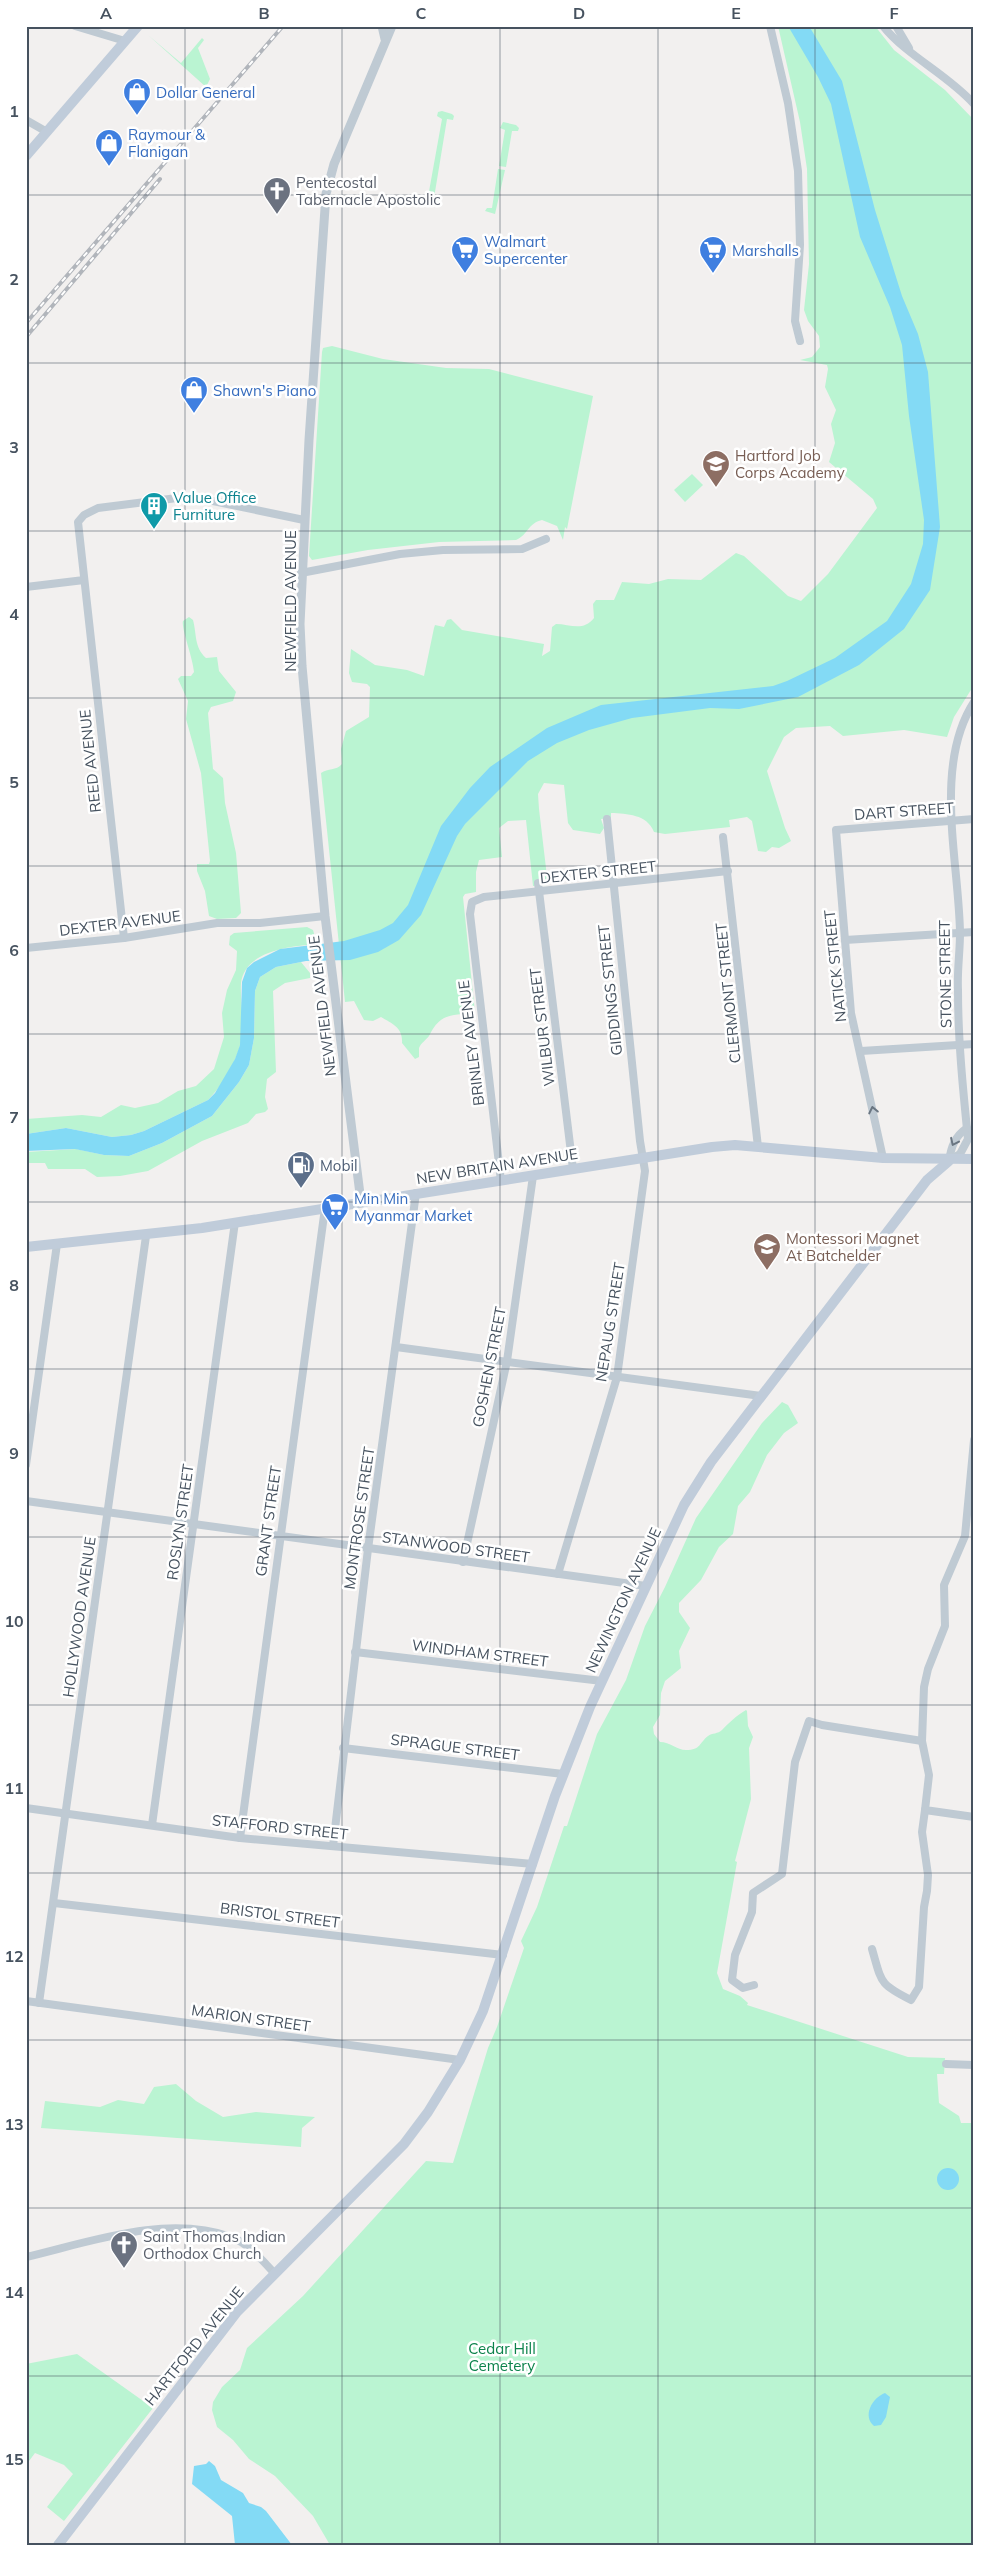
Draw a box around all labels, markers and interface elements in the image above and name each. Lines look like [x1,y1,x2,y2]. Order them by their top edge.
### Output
text: A [100,3,112,23]
text: B [258,3,270,23]
text: C [416,3,427,23]
text: D [573,3,585,23]
text: E [731,3,741,23]
text: F [889,3,899,23]
shop icon: Dollar General [122,77,152,116]
place label: Dollar General [156,83,255,102]
text: 1 [9,101,19,121]
place label: Raymour & Flanigan [128,125,206,161]
shop icon: Raymour & Flanigan [94,128,124,167]
place label: Pentecostal Tabernacle Apostolic [296,173,441,209]
church icon: Pentecostal Tabernacle Apostolic [262,176,292,215]
place label: Walmart Supercenter [484,232,568,268]
supermarket icon: Walmart Supercenter [450,235,480,274]
supermarket icon: Marshalls [698,235,728,274]
place label: Marshalls [732,241,799,260]
text: 2 [9,269,19,289]
shop icon: Shawn's Piano [179,375,209,414]
place label: Shawn's Piano [213,381,316,400]
text: 3 [9,437,19,457]
place label: Hartford Job Corps Academy [735,446,845,482]
school or university icon: Hartford Job Corps Academy [701,449,731,488]
place label: Value Office Furniture [173,488,256,524]
building icon: Value Office Furniture [139,491,169,530]
street label: NEWFIELD AVENUE [281,530,300,672]
text: 4 [9,604,19,624]
street label: REED AVENUE [75,708,105,814]
text: 5 [9,772,19,792]
street label: DART STREET [853,798,955,824]
street label: DEXTER STREET [539,856,657,888]
street label: DEXTER AVENUE [58,906,182,940]
street label: NATICK STREET [820,909,850,1023]
street label: STONE STREET [935,920,955,1028]
street label: CLERMONT STREET [711,922,745,1064]
street label: GIDDINGS STREET [594,924,626,1056]
street label: NEWFIELD AVENUE [304,934,340,1077]
text: 6 [9,940,19,960]
street label: WILBUR STREET [525,967,559,1087]
street label: BRINLEY AVENUE [454,979,488,1107]
one-way arrow [868,1105,879,1114]
text: 7 [9,1107,19,1127]
one-way arrow [950,1137,961,1146]
street label: NEW BRITAIN AVENUE [415,1144,579,1188]
fuel station icon: Mobil [286,1150,316,1189]
place label: Mobil [320,1156,358,1175]
place label: Min Min Myanmar Market [354,1189,472,1225]
supermarket icon: Min Min Myanmar Market [320,1192,350,1231]
place label: Montessori Magnet At Batchelder [786,1229,919,1265]
school or university icon: Montessori Magnet At Batchelder [752,1232,782,1271]
street label: NEPAUG STREET [591,1261,629,1383]
text: 8 [9,1275,19,1295]
street label: GOSHEN STREET [468,1305,510,1429]
text: 9 [9,1443,19,1463]
street label: MONTROSE STREET [340,1446,378,1590]
street label: ROSLYN STREET [162,1463,198,1581]
street label: GRANT STREET [251,1464,285,1578]
street label: NEWINGTON AVENUE [581,1524,665,1676]
street label: STANWOOD STREET [381,1527,531,1567]
street label: HOLLYWOOD AVENUE [58,1535,100,1699]
text: 10 [4,1611,24,1631]
street label: WINDHAM STREET [411,1635,549,1671]
street label: SPRAGUE STREET [389,1730,521,1764]
text: 11 [4,1778,24,1798]
street label: STAFFORD STREET [211,1810,349,1844]
street label: BRISTOL STREET [219,1898,341,1932]
text: 12 [4,1946,24,1966]
street label: MARION STREET [190,2000,312,2036]
text: 13 [4,2114,24,2134]
place label: Saint Thomas Indian Orthodox Church [143,2227,286,2263]
church icon: Saint Thomas Indian Orthodox Church [109,2230,139,2269]
text: 14 [4,2282,24,2302]
street label: HARTFORD AVENUE [140,2283,248,2409]
park label: Cedar Hill Cemetery [468,2339,536,2375]
text: 15 [4,2449,24,2469]

